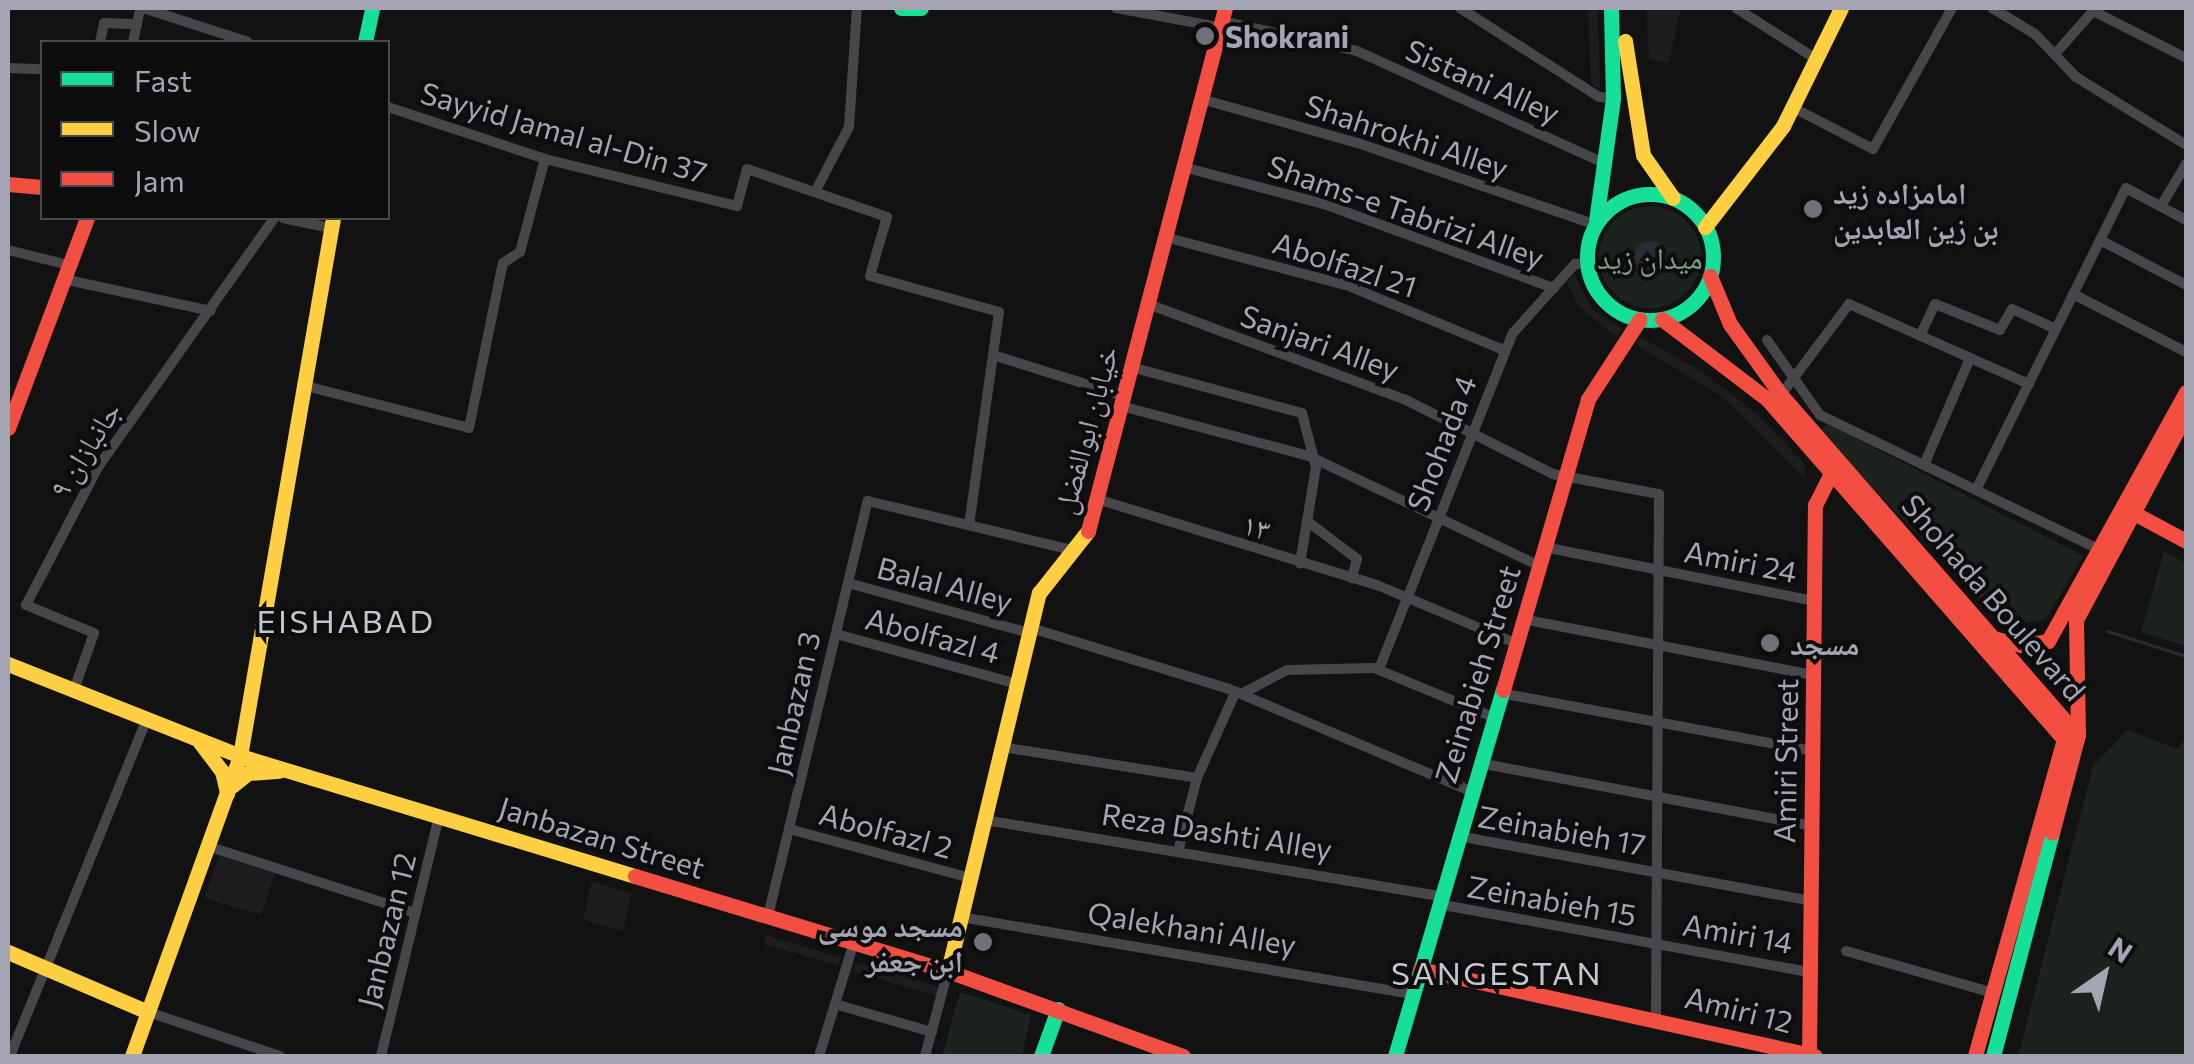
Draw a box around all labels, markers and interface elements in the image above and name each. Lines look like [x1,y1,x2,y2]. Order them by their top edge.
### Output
place label: Shokrani [1225,18,1349,54]
marker: Shokrani [1194,25,1216,47]
street label: Sistani Alley [1401,31,1565,131]
legend [40,40,390,220]
text: Fast [134,61,192,98]
street label: Sayyid Jamal al-Din 37 [417,74,711,190]
street label: Shahrokhi Alley [1301,86,1513,186]
text: Slow [134,111,201,148]
street label: Shams-e Tabrizi Alley [1263,147,1549,275]
text: Jam [134,161,185,198]
place label: امامزاده زید بن زین العابدین [1833,174,1998,244]
marker: امامزاده زید بن زین العابدین [1802,198,1824,220]
street label: Abolfazl 21 [1269,224,1421,304]
park label: میدان زید [1597,239,1703,275]
street label: Sanjari Alley [1236,297,1404,387]
street label: خیابان ابوالفضل [1045,342,1125,518]
street label: Shohada 4 [1399,370,1483,516]
street label: جانبازان ۹ [40,394,128,504]
street label: Shohada Boulevard [1895,487,2093,707]
street label: ۱۳ [1239,505,1275,547]
street label: Amiri 24 [1682,532,1800,590]
street label: Balal Alley [873,549,1017,619]
street label: Zeinabieh Street [1427,561,1527,787]
street label: Abolfazl 4 [862,600,1004,670]
district label: EISHABAD [257,601,435,639]
place label: مسجد [1790,625,1859,661]
street label: Janbazan 3 [759,628,827,778]
marker: مسجد [1759,632,1781,654]
street label: Amiri Street [1766,678,1804,844]
street label: Janbazan Street [495,789,709,885]
street label: Abolfazl 2 [816,795,956,865]
street label: Reza Dashti Alley [1099,795,1335,867]
street label: Zeinabieh 17 [1475,798,1649,862]
street label: Janbazan 12 [349,849,423,1011]
street label: Zeinabieh 15 [1465,867,1639,933]
street label: Qalekhani Alley [1085,894,1299,962]
street label: Amiri 14 [1680,906,1796,960]
place label: مسجد موسی ابن جعفر [817,907,963,978]
north arrow [2054,924,2154,1024]
text: N [2103,929,2139,969]
marker: مسجد موسی ابن جعفر [972,931,994,953]
district label: SANGESTAN [1391,953,1603,991]
street label: Amiri 12 [1682,978,1796,1040]

